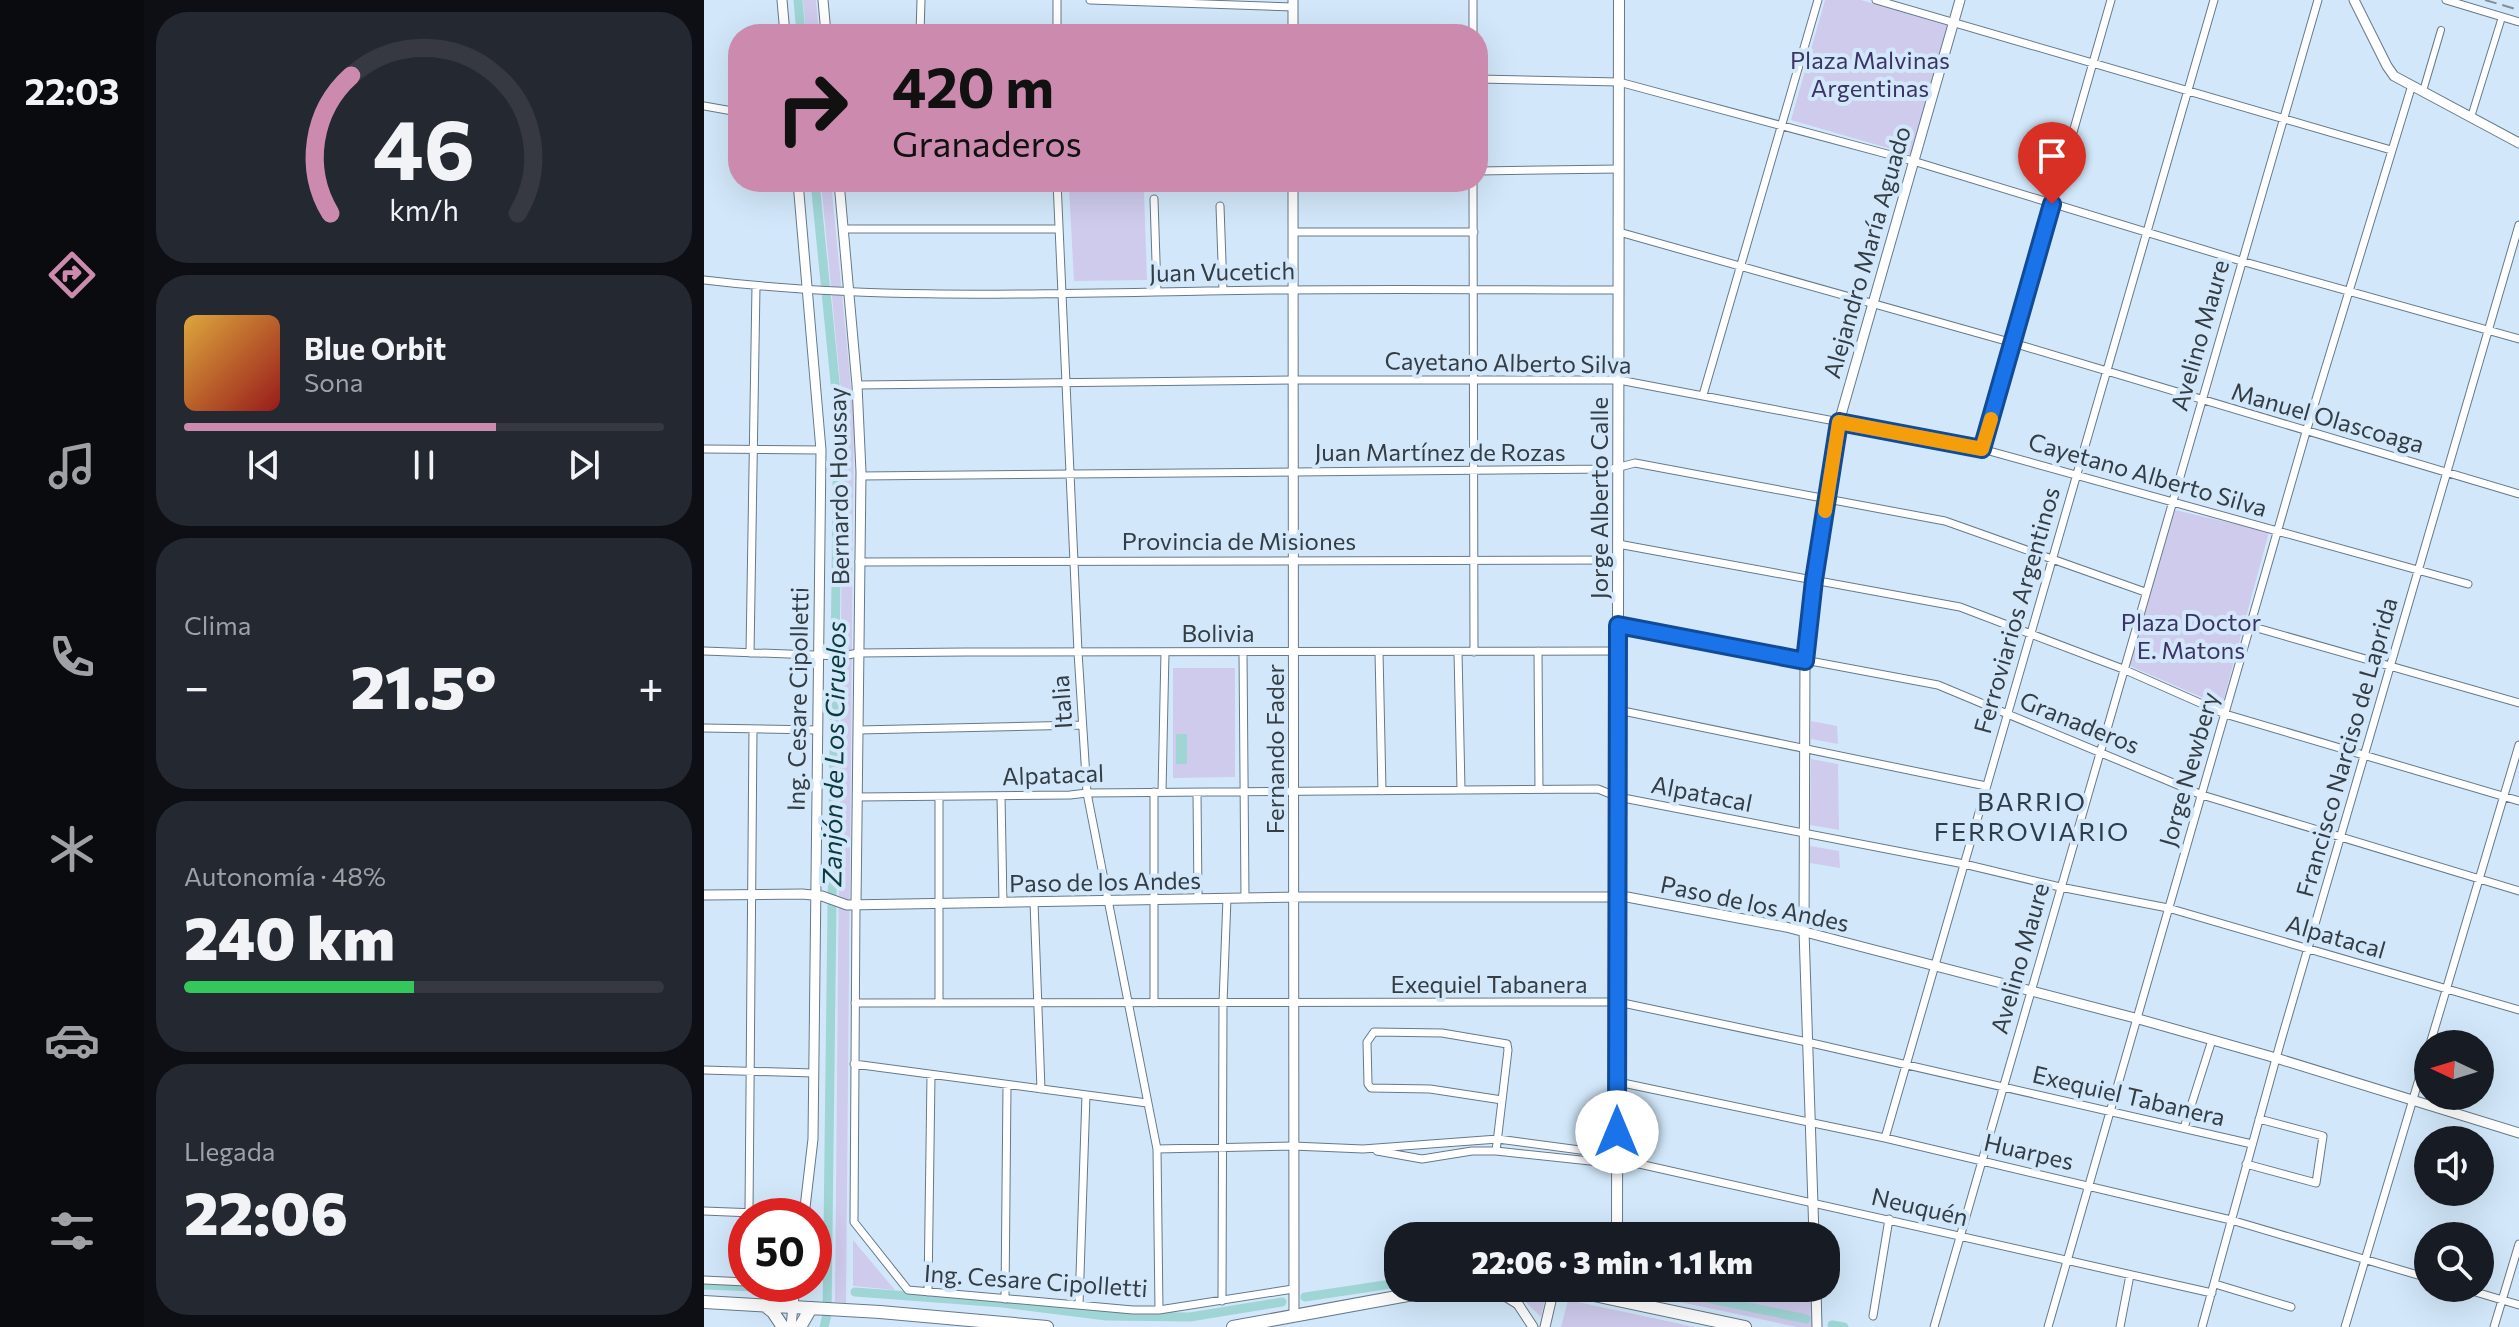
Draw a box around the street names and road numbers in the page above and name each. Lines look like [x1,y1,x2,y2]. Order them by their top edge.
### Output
street label: Alejandro María Aguado [1816,123,1916,381]
street label: Juan Vucetich [1149,255,1295,287]
street label: Avelino Maure [2164,256,2234,414]
street label: Cayetano Alberto Silva [1384,345,1632,379]
street label: Manuel Olascoaga [2228,376,2428,458]
street label: Bernardo Houssay [822,387,854,585]
street label: Jorge Alberto Calle [1584,397,1613,599]
street label: Cayetano Alberto Silva [2025,426,2271,522]
street label: Juan Martínez de Rozas [1314,437,1566,466]
street label: Ferroviarios Argentinos [1967,483,2065,737]
street label: Provincia de Misiones [1122,526,1356,555]
street label: Ing. Cesare Cipolletti [781,587,813,811]
street label: Francisco Narciso de Laprida [2289,594,2403,900]
street label: Bolivia [1181,618,1255,647]
street label: Fernando Fader [1260,663,1289,834]
street label: Italia [1045,674,1077,730]
street label: Granaderos [2016,685,2144,759]
street label: Jorge Newbery [2152,688,2224,850]
street label: Alpatacal [1001,758,1105,790]
street label: Alpatacal [1649,769,1755,817]
street label: Paso de los Andes [1009,865,1201,897]
street label: Paso de los Andes [1658,869,1852,937]
street label: Avelino Maure [1984,879,2054,1037]
street label: Alpatacal [2283,908,2389,964]
street label: Exequiel Tabanera [1390,969,1588,998]
street label: Exequiel Tabanera [2030,1059,2228,1131]
street label: Huarpes [1981,1127,2077,1175]
street label: Neuquén [1869,1181,1971,1231]
street label: Ing. Cesare Cipolletti [923,1258,1149,1302]

